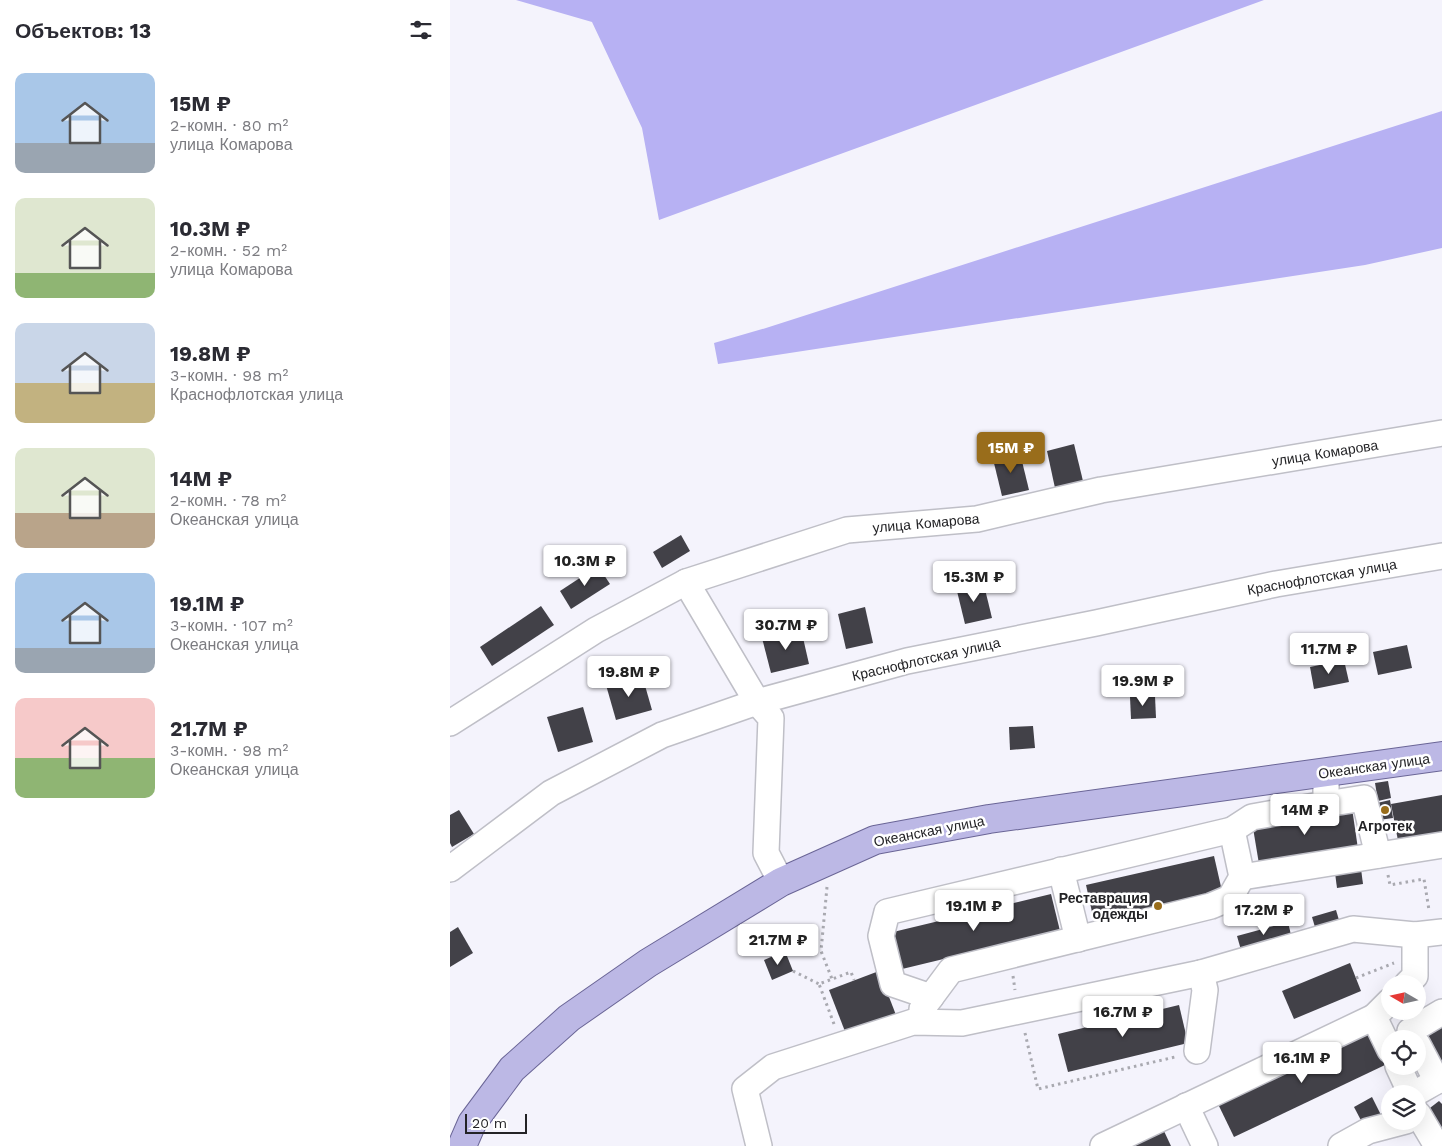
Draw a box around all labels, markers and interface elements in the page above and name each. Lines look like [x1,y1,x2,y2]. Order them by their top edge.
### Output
icon: filters [407,16,435,44]
text: Объектов: 13 [15,18,151,43]
text: 15M ₽ [170,91,231,116]
icon: home [55,93,115,153]
text: 2-комн. · 80 m² [170,116,288,135]
text: улица Комарова [170,135,293,154]
text: 10.3M ₽ [170,216,250,241]
icon: home [55,218,115,278]
text: 2-комн. · 52 m² [170,241,287,260]
text: улица Комарова [170,260,293,279]
text: 19.8M ₽ [170,341,251,366]
icon: home [55,343,115,403]
text: 3-комн. · 98 m² [170,366,288,385]
text: Краснофлотская улица [170,385,343,404]
pin: 15M ₽ [976,432,1046,474]
street label: улица Комарова [1271,437,1379,469]
text: 15M ₽ [988,438,1034,457]
text: 14M ₽ [170,466,232,491]
icon: home [55,468,115,528]
text: 2-комн. · 78 m² [170,491,286,510]
text: Океанская улица [170,510,299,529]
street label: улица Комарова [872,510,980,536]
pin: 10.3M ₽ [539,544,631,587]
text: 10.3M ₽ [554,551,616,570]
street label: Краснофлотская улица [1246,556,1398,598]
pin: 15.3M ₽ [928,560,1020,603]
text: 15.3M ₽ [944,567,1004,586]
text: 19.1M ₽ [170,591,244,616]
icon: home [55,593,115,653]
pin: 30.7M ₽ [740,608,832,651]
text: 30.7M ₽ [755,615,817,634]
text: 3-комн. · 107 m² [170,616,293,635]
pin: 11.7M ₽ [1283,632,1375,675]
street label: Краснофлотская улица [850,634,1002,684]
text: Океанская улица [170,635,299,654]
text: 11.7M ₽ [1301,639,1357,658]
pin: 19.8M ₽ [583,656,675,698]
text: 19.8M ₽ [598,662,660,681]
pin: 19.9M ₽ [1097,664,1189,707]
text: 19.9M ₽ [1112,671,1174,690]
text: 21.7M ₽ [170,716,248,741]
icon: home [55,718,115,778]
text: 3-комн. · 98 m² [170,741,288,760]
street label: Океанская улица [1317,750,1431,782]
text: Океанская улица [170,760,299,779]
pin: 14M ₽ [1270,794,1340,836]
text: 14M ₽ [1281,800,1329,819]
marker: Агротек [1379,804,1391,816]
street label: Океанская улица [872,812,986,850]
place label: Агротек [1358,818,1413,834]
pin: 19.1M ₽ [928,890,1020,932]
place label: Реставрация одежды [1059,890,1148,922]
pin: 17.2M ₽ [1218,894,1310,936]
text: 19.1M ₽ [946,896,1002,915]
marker: Реставрация одежды [1152,900,1164,912]
text: 17.2M ₽ [1234,900,1294,919]
pin: 21.7M ₽ [732,924,824,966]
text: 21.7M ₽ [748,930,808,949]
north arrow [1381,975,1426,1020]
map controls [1381,975,1426,1130]
pin: 16.7M ₽ [1077,996,1169,1038]
text: 16.7M ₽ [1093,1002,1153,1021]
button: locate [1381,1030,1426,1075]
pin: 16.1M ₽ [1256,1042,1348,1084]
text: 16.1M ₽ [1274,1048,1330,1067]
button: layers [1381,1085,1426,1130]
scale bar [465,1111,528,1134]
text: 20 m [472,1115,507,1131]

